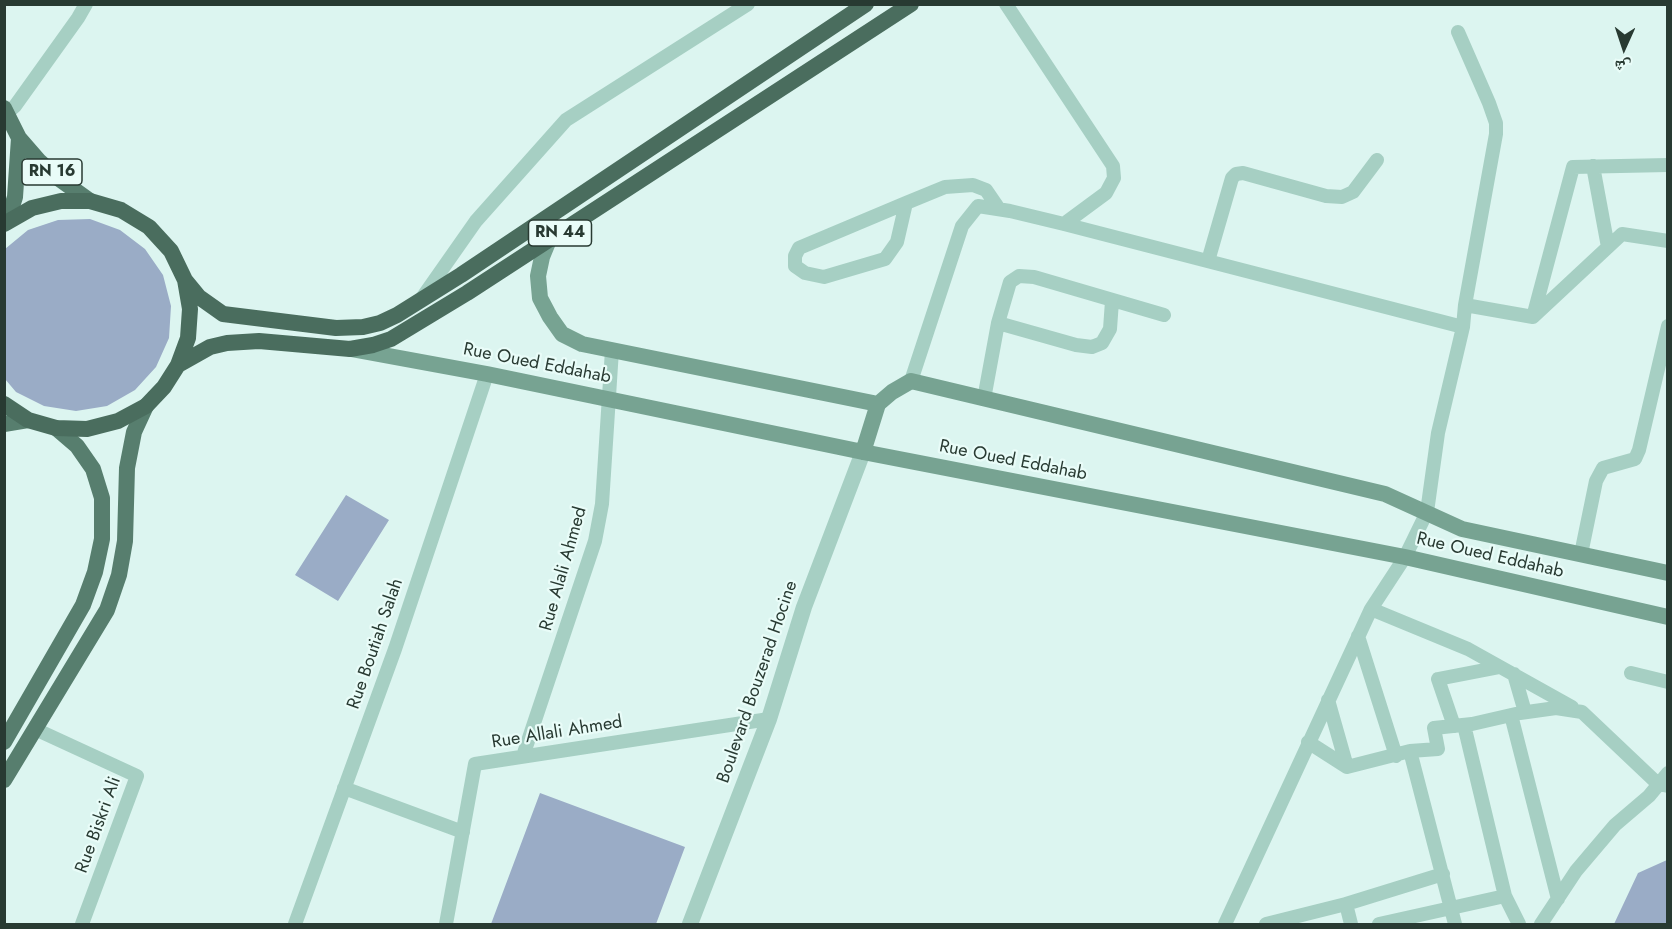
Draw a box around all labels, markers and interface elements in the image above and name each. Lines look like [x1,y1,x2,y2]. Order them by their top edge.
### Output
north arrow [1594,18,1654,78]
text: ش [1614,55,1632,78]
road number: RN 16 [22,159,82,185]
road number: RN 44 [528,220,592,246]
street label: Rue Oued Eddahab [461,339,613,389]
street label: Rue Oued Eddahab [937,436,1089,486]
street label: Rue Alali Ahmed [536,505,592,633]
street label: Rue Oued Eddahab [1414,529,1566,583]
street label: Rue Boutiah Salah [344,576,408,712]
street label: Boulevard Bouzerad Hocine [713,578,803,786]
street label: Rue Allali Ahmed [490,712,624,754]
street label: Rue Biskri Ali [72,774,126,876]

